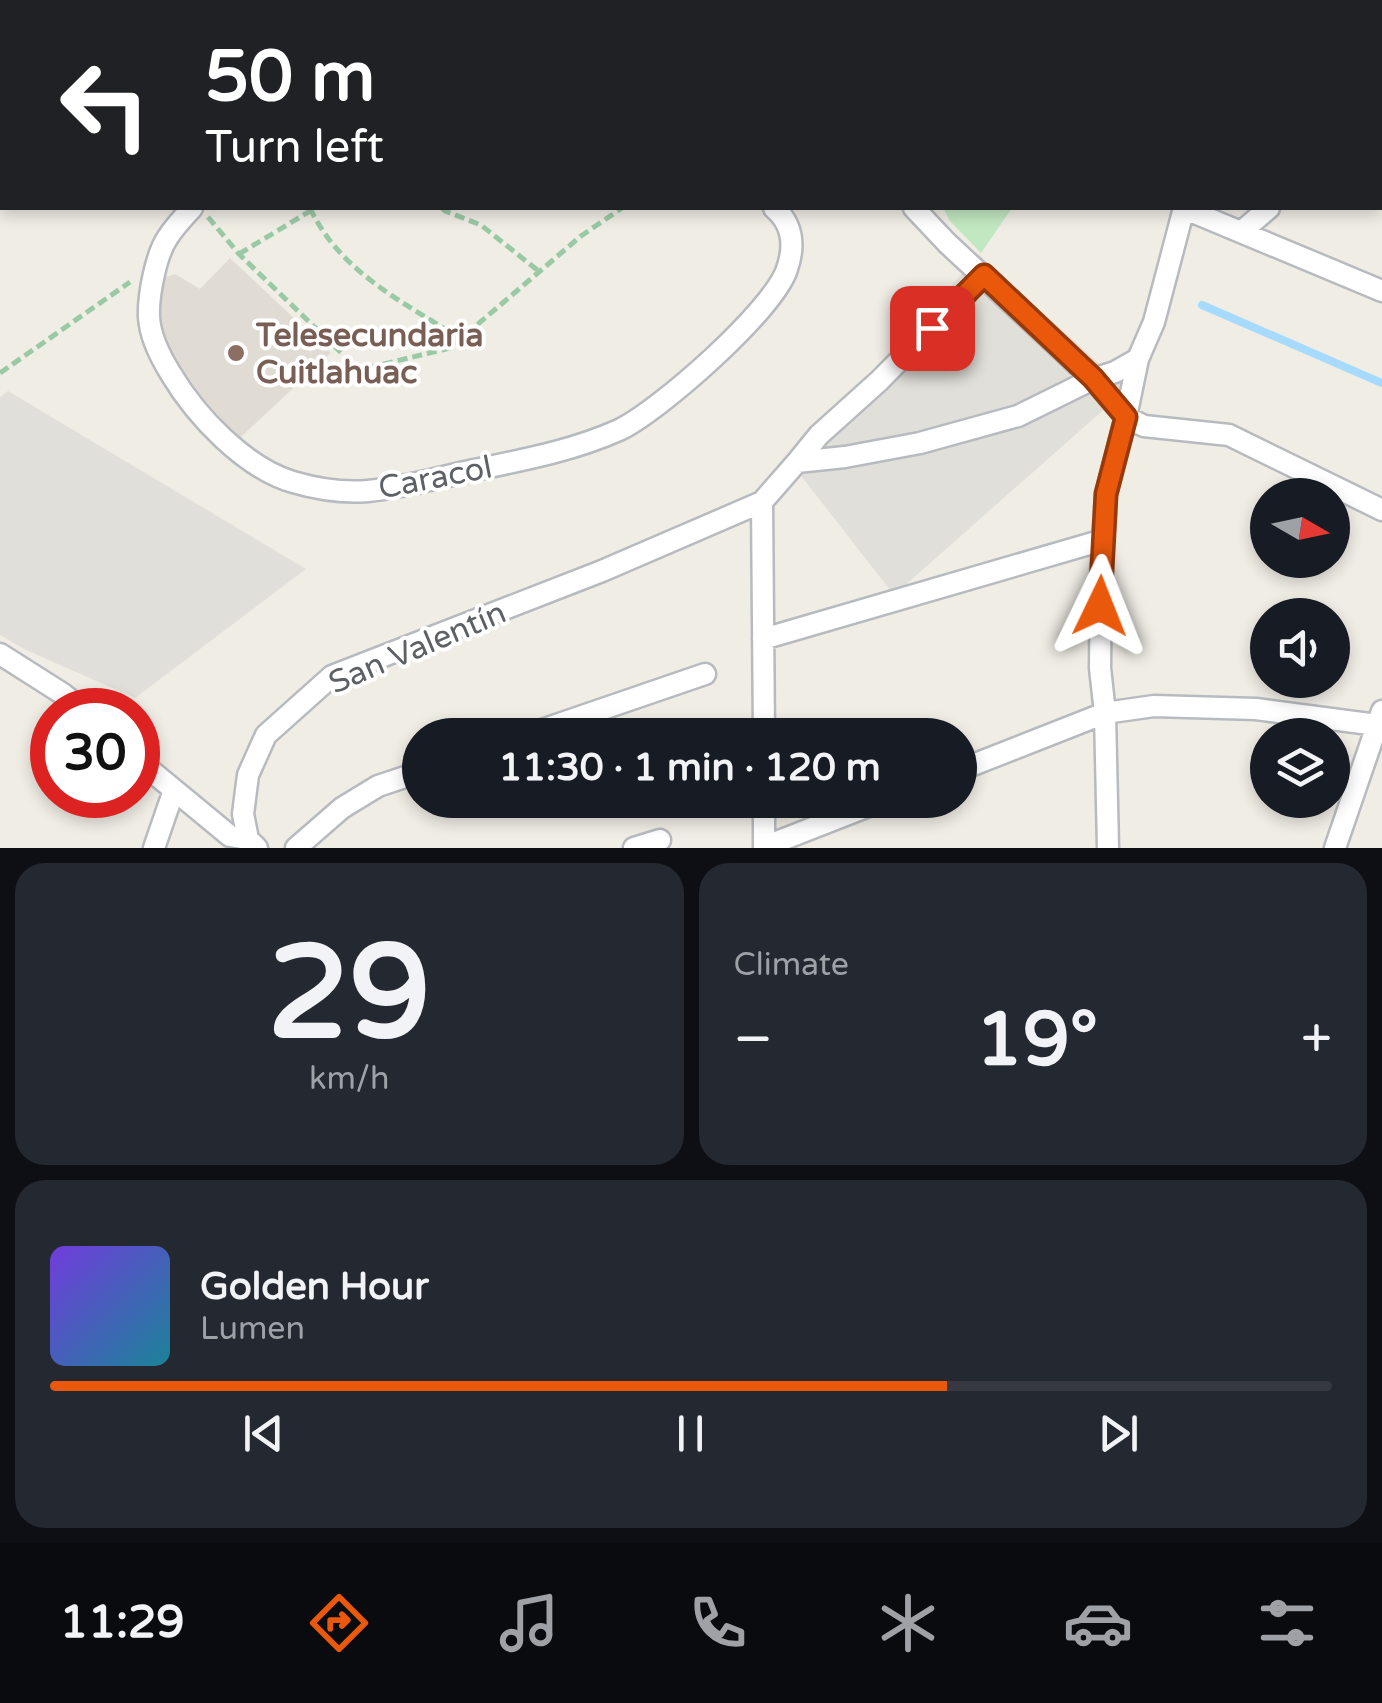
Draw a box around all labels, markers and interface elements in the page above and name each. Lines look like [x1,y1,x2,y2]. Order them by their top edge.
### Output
text: 50 m [205,36,375,120]
icon: left [40,40,170,170]
text: Turn left [205,121,384,175]
pin [890,286,975,371]
icon: arrive [905,301,960,356]
place label: Telesecundaria Cuitlahuac [255,317,484,392]
marker: Telesecundaria Cuitlahuac [225,342,247,364]
street label: Caracol [375,448,495,508]
north arrow [1250,478,1350,578]
map controls [1250,478,1350,818]
position arrow [1048,554,1152,658]
street label: San Valentín [323,594,512,702]
button: sound [1250,598,1350,698]
speed limit sign: 30 [30,688,160,818]
button: layers [1250,718,1350,818]
text: 11:30 · 1 min · 120 m [498,745,881,791]
text: 29 [268,917,431,1073]
text: Climate [734,946,849,984]
text: 19° [976,995,1098,1085]
text: − [734,1007,773,1073]
text: + [1301,1007,1332,1073]
text: km/h [309,1060,389,1098]
text: Golden Hour [200,1264,429,1310]
text: Lumen [200,1310,305,1348]
icon: previous [236,1406,291,1461]
icon: pause [663,1406,718,1461]
icon: next [1091,1406,1146,1461]
icon: directions [304,1588,374,1658]
icon: music [494,1588,564,1658]
icon: phone [683,1588,753,1658]
icon: climate [873,1588,943,1658]
icon: car [1063,1588,1133,1658]
icon: filters [1252,1588,1322,1658]
text: 11:29 [60,1596,185,1650]

